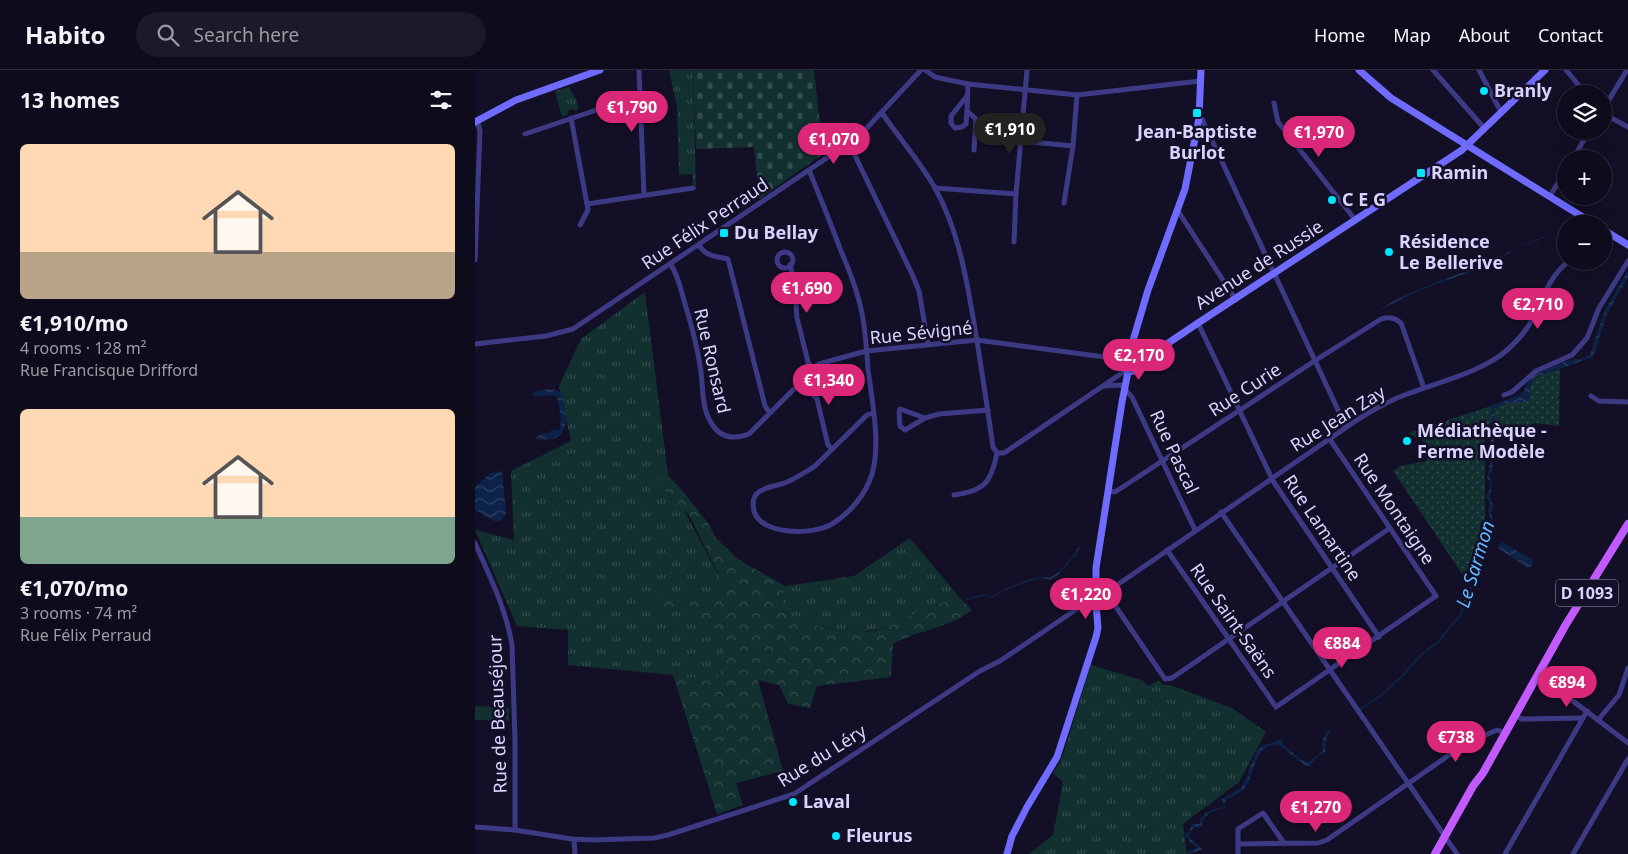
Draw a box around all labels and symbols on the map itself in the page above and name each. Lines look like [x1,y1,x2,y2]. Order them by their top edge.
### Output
place label: Branly [1494,78,1553,102]
marker: Branly [1478,85,1490,97]
pin: €1,790 [591,90,673,133]
marker: Jean-Baptiste Burlot [1191,107,1203,119]
pin: €1,910 [969,112,1051,155]
pin: €1,970 [1278,116,1360,158]
place label: Jean-Baptiste Burlot [1135,119,1257,164]
pin: €1,070 [793,122,875,165]
place label: Ramin [1431,160,1488,184]
marker: Ramin [1415,167,1427,179]
street label: Rue Félix Perraud [636,172,772,274]
place label: C E G [1342,187,1386,211]
marker: C E G [1326,194,1338,206]
street label: Avenue de Russie [1190,214,1327,315]
place label: Du Bellay [734,220,819,244]
marker: Du Bellay [718,227,730,239]
place label: Résidence Le Bellerive [1399,229,1503,274]
marker: Résidence Le Bellerive [1383,246,1395,258]
pin: €1,690 [766,272,848,314]
pin: €2,710 [1497,288,1579,330]
street label: Rue Ronsard [689,306,737,416]
street label: Rue Sévigné [868,315,973,349]
pin: €2,170 [1098,338,1180,381]
street label: Rue Curie [1204,357,1285,422]
pin: €1,340 [788,364,870,406]
street label: Rue Jean Zay [1285,379,1390,457]
street label: Rue Pascal [1145,406,1205,498]
place label: Médiathèque - Ferme Modèle [1417,418,1547,463]
marker: Médiathèque - Ferme Modèle [1401,435,1413,447]
street label: Rue Montaigne [1349,448,1441,569]
street label: Rue Lamartine [1278,470,1367,585]
water label: Le Sarmon [1449,517,1501,611]
street label: Rue Saint-Saëns [1185,558,1282,683]
pin: €1,220 [1045,578,1127,620]
road number: D 1093 [1556,579,1618,606]
pin: €884 [1312,626,1372,669]
street label: Rue de Beauséjour [482,634,512,794]
pin: €894 [1537,666,1597,708]
street label: Rue du Léry [773,718,871,792]
pin: €738 [1426,720,1486,763]
place label: Laval [803,789,850,813]
pin: €1,270 [1275,790,1357,833]
marker: Laval [787,796,799,808]
place label: Fleurus [846,823,912,847]
marker: Fleurus [830,830,842,842]

